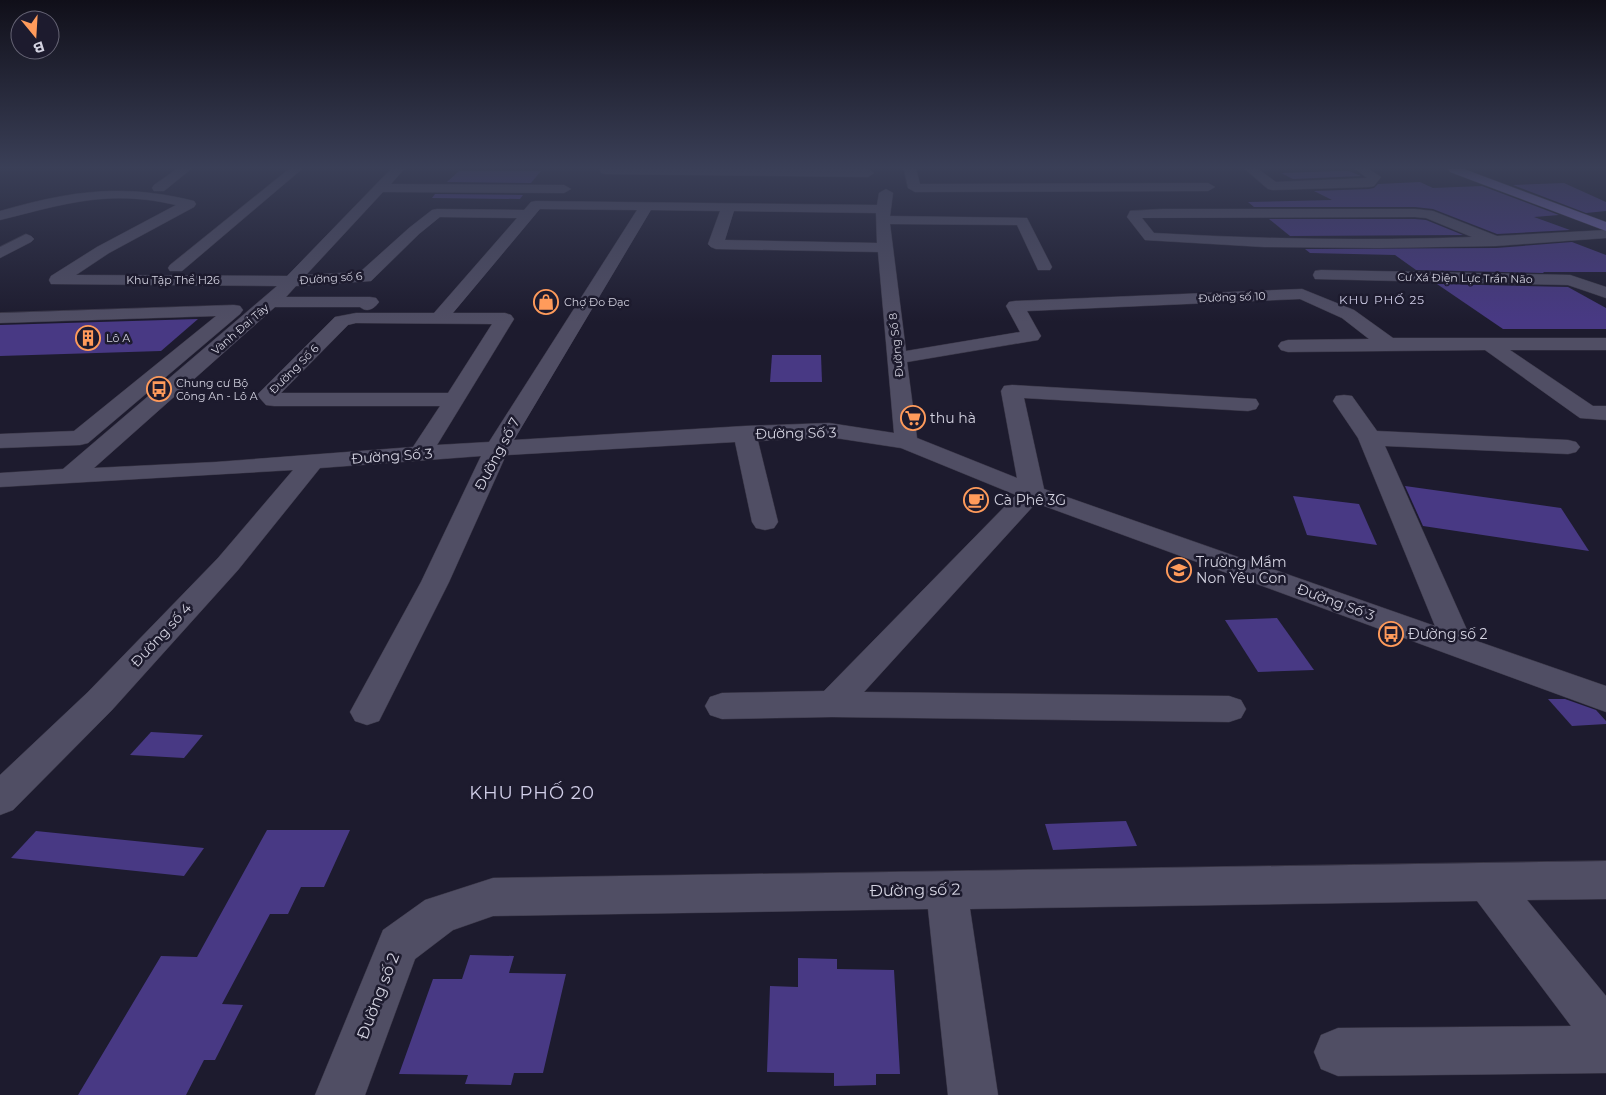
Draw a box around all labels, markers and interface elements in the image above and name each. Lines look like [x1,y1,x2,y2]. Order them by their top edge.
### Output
north arrow [10,10,60,60]
text: B [31,37,47,58]
street label: Đường số 6 [299,269,363,287]
street label: Cư Xá Điện Lực Trần Não [1397,270,1533,286]
street label: Khu Tập Thể H26 [126,273,220,287]
shop icon: Chợ Đo Đạc [533,289,559,315]
street label: Đường số 10 [1198,289,1266,305]
district label: KHU PHỐ 25 [1339,292,1425,307]
place label: Chợ Đo Đạc [564,295,630,309]
street label: Vành Đai Tây [209,300,271,358]
street label: Đường Số 8 [886,312,906,378]
building icon: Lô A [75,325,101,351]
place label: Lô A [106,331,130,345]
street label: Đường Số 6 [266,341,322,397]
bus stop icon: Chung cư Bộ Công An - Lô A [146,376,172,402]
place label: Chung cư Bộ Công An - Lô A [176,376,258,403]
supermarket icon: thu hà [900,405,926,431]
place label: thu hà [930,409,976,427]
street label: Đường số 7 [470,415,524,493]
street label: Đường Số 3 [755,423,837,443]
street label: Đường Số 3 [351,444,433,468]
cafe icon: Cà Phê 3G [963,487,989,513]
place label: Cà Phê 3G [994,491,1066,509]
place label: Trường Mầm Non Yêu Con [1196,553,1287,587]
school or university icon: Trường Mầm Non Yêu Con [1166,557,1192,583]
street label: Đường Số 3 [1295,580,1377,624]
street label: Đường số 4 [127,599,196,671]
bus stop icon: Đường số 2 [1378,621,1404,647]
place label: Đường số 2 [1408,625,1488,643]
district label: KHU PHỐ 20 [469,781,595,804]
street label: Đường số 2 [869,880,961,900]
street label: Đường số 2 [353,950,403,1042]

